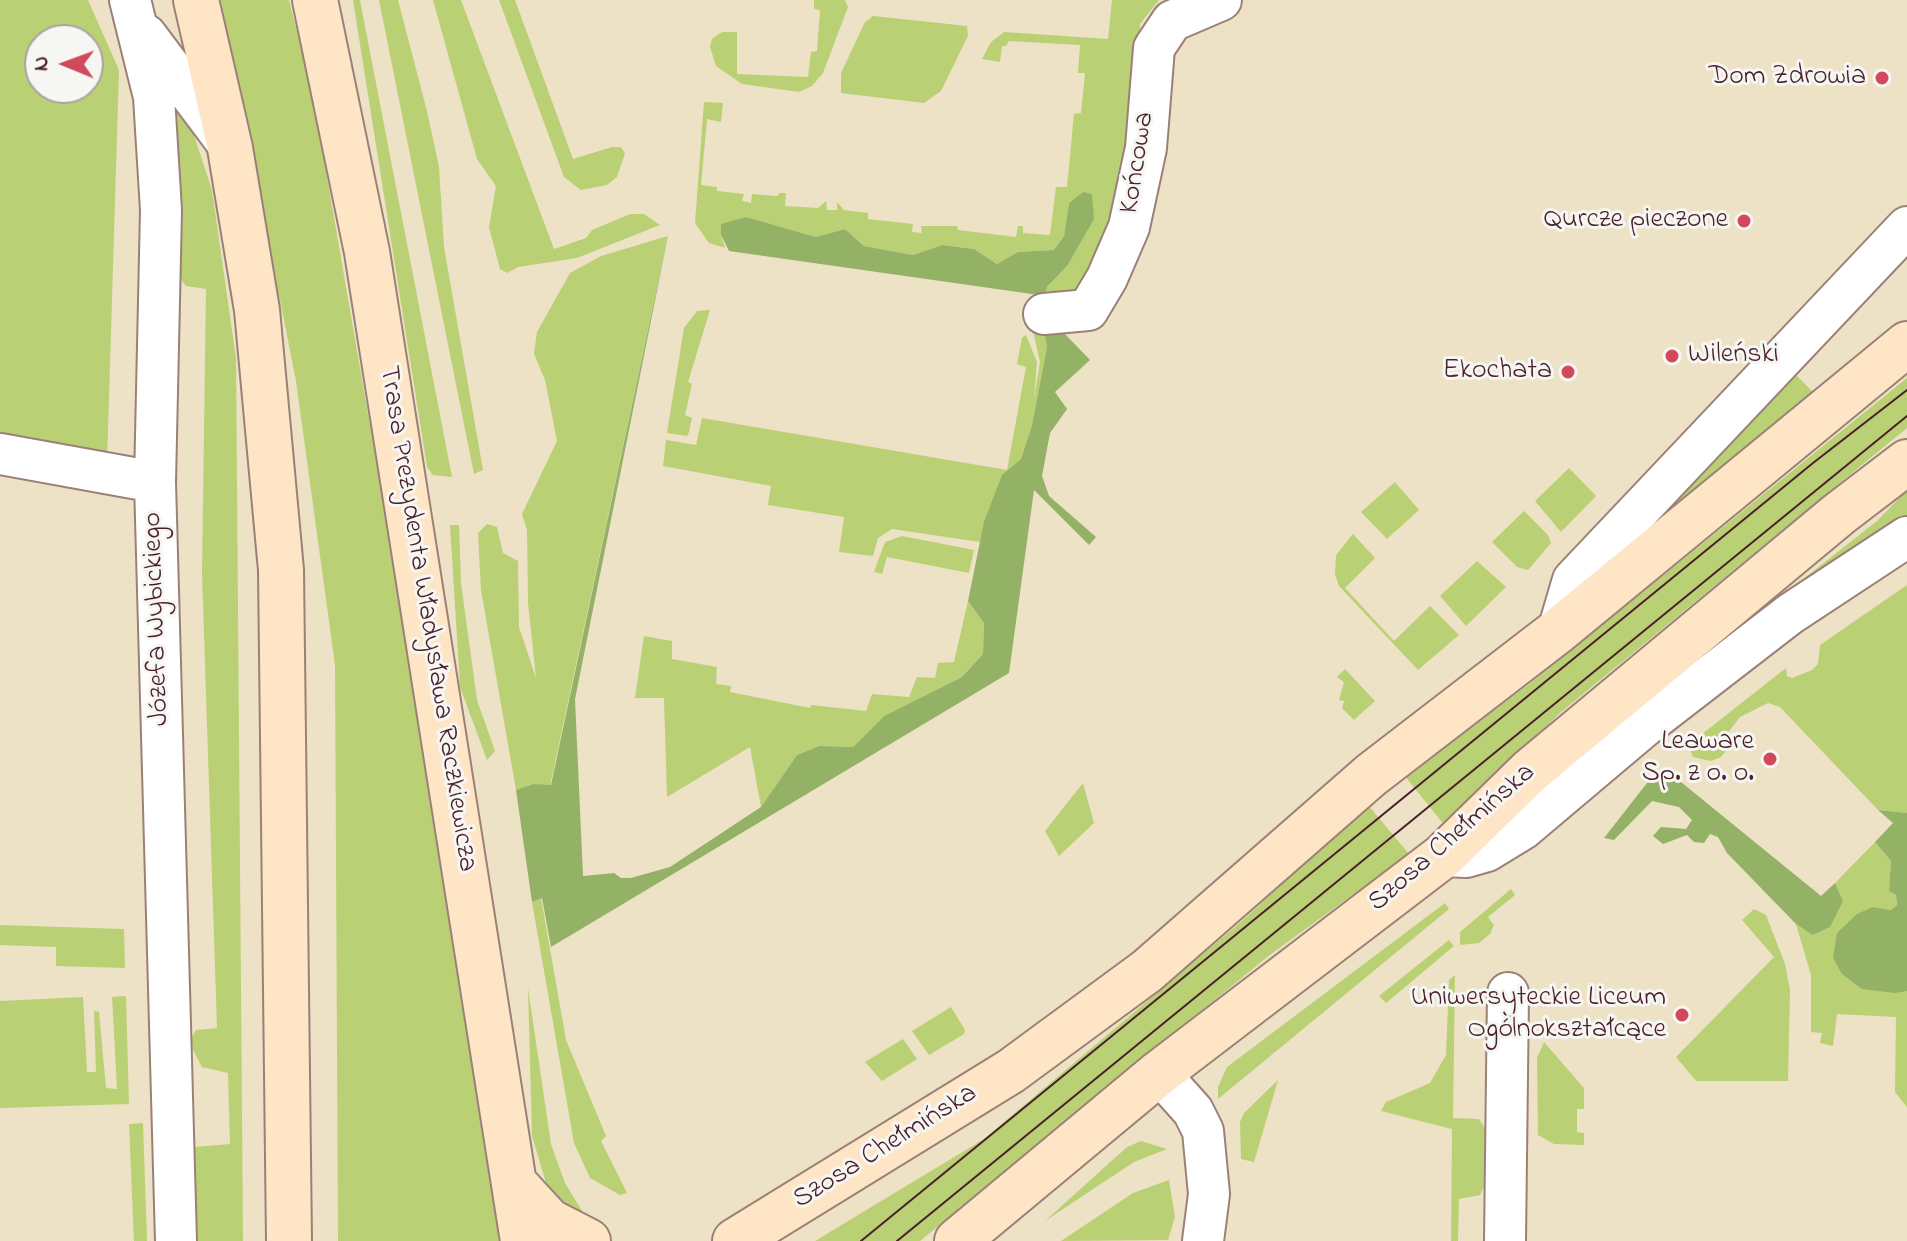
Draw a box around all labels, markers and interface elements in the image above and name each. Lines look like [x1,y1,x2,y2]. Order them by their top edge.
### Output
north arrow [24,24,104,104]
text: N [26,56,58,71]
place label: Dom Zdrowia [1709,61,1866,95]
marker: Dom Zdrowia [1873,69,1891,87]
street label: Końcowa [1114,110,1164,216]
place label: Qurcze pieczone [1544,204,1728,238]
marker: Qurcze pieczone [1735,212,1753,230]
place label: Wileński [1688,339,1779,373]
marker: Wileński [1663,347,1681,365]
place label: Ekochata [1443,355,1552,389]
marker: Ekochata [1559,363,1577,381]
street label: Trasa Prezydenta Władysława Raczkiewicza [369,364,483,874]
street label: Józefa Wybickiego [137,511,179,727]
place label: Leaware Sp. z o. o. [1642,726,1754,792]
marker: Leaware Sp. z o. o. [1761,750,1779,768]
street label: Szosa Chełmińska [1363,757,1543,921]
place label: Uniwersyteckie Liceum Ogólnokształcące [1411,982,1666,1048]
marker: Uniwersyteckie Liceum Ogólnokształcące [1673,1006,1691,1024]
street label: Szosa Chełmińska [788,1078,984,1218]

